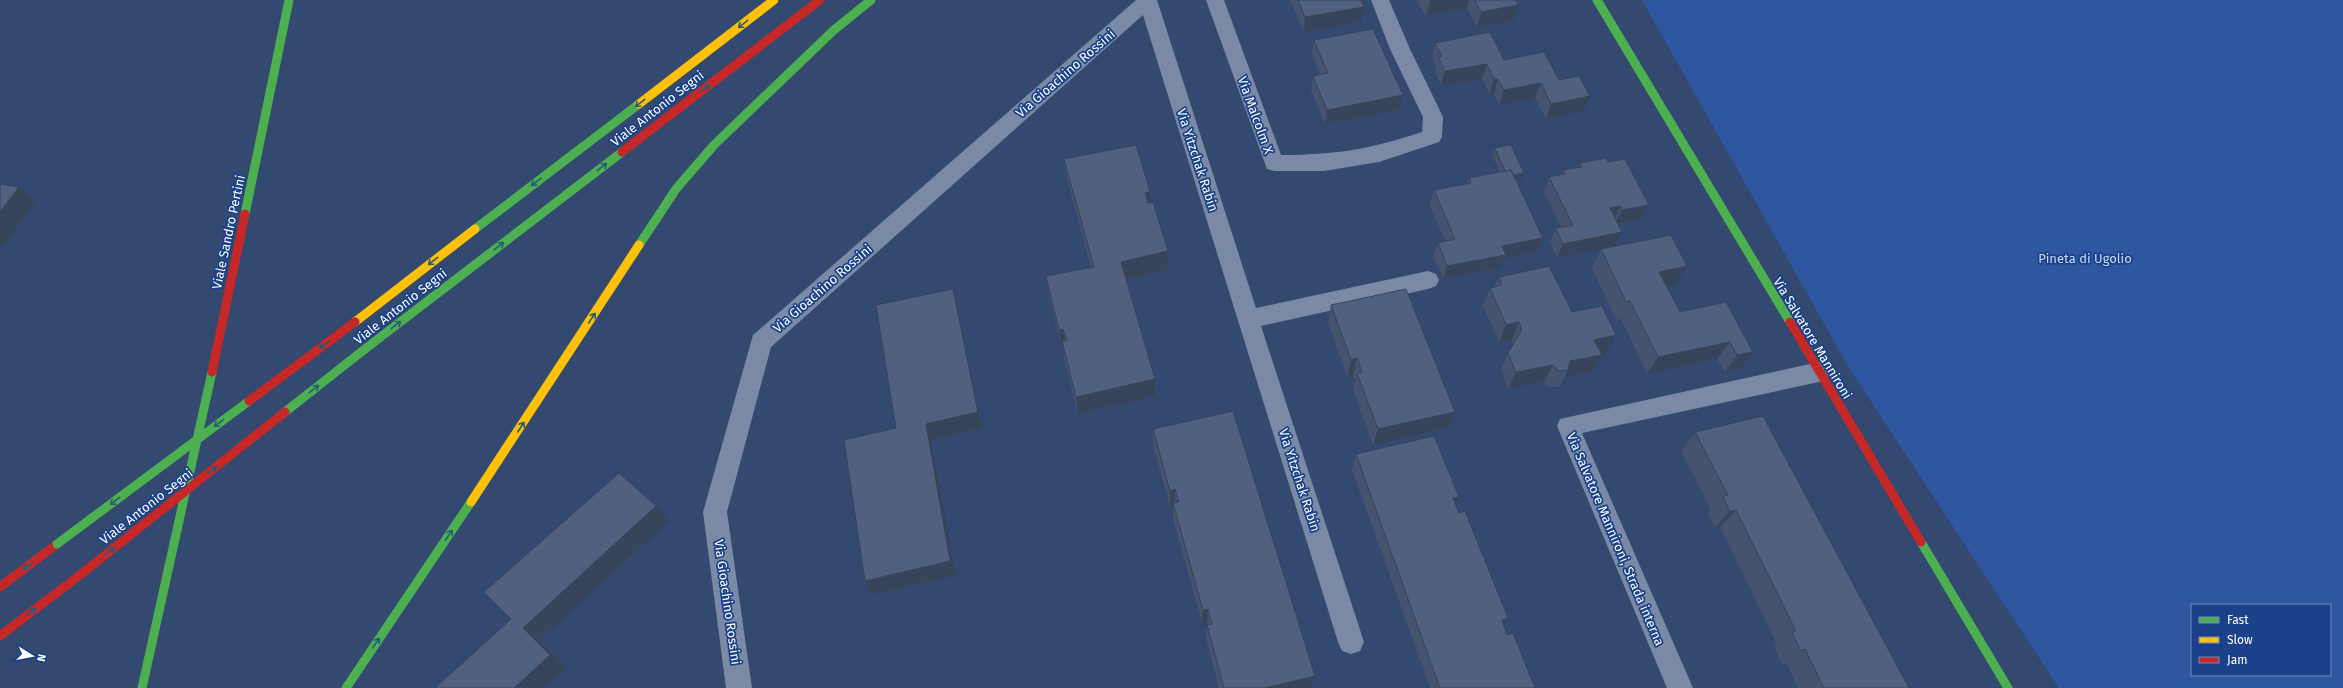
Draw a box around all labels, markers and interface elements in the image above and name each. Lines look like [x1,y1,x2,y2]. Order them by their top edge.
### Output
one-way arrow [737,19,748,28]
street label: Via Gioachino Rossini [1013,26,1118,120]
street label: Viale Antonio Segni [608,67,707,149]
street label: Via Malcolm X [1235,74,1276,156]
one-way arrow [700,83,711,92]
one-way arrow [634,99,645,107]
street label: Via Yitzchak Rabin [1174,107,1221,214]
one-way arrow [597,163,608,171]
street label: Viale Sandro Pertini [209,174,248,291]
one-way arrow [531,178,542,186]
street label: Via Gioachino Rossini [770,241,875,335]
one-way arrow [494,242,505,250]
park label: Pineta di Ugolio [2038,251,2132,266]
one-way arrow [428,257,439,266]
street label: Viale Antonio Segni [351,265,450,347]
street label: Via Salvatore Mannironi [1770,275,1855,402]
one-way arrow [588,313,596,324]
one-way arrow [390,321,401,329]
one-way arrow [318,341,329,349]
one-way arrow [309,385,319,394]
one-way arrow [214,419,225,427]
one-way arrow [517,422,525,433]
street label: Via Yitzchak Rabin [1276,427,1323,534]
street label: Via Salvatore Mannironi, Strada interna [1564,430,1667,648]
street label: Viale Antonio Segni [97,465,196,547]
one-way arrow [207,466,218,474]
one-way arrow [110,497,121,505]
one-way arrow [445,530,453,541]
street label: Via Gioachino Rossini [711,539,744,666]
one-way arrow [105,546,116,555]
one-way arrow [23,561,34,570]
legend [2191,604,2331,676]
one-way arrow [25,608,36,617]
text: Fast [2227,613,2249,627]
text: Slow [2227,633,2253,647]
north arrow [12,636,52,676]
one-way arrow [373,637,381,649]
text: N [34,653,48,663]
text: Jam [2227,653,2247,667]

